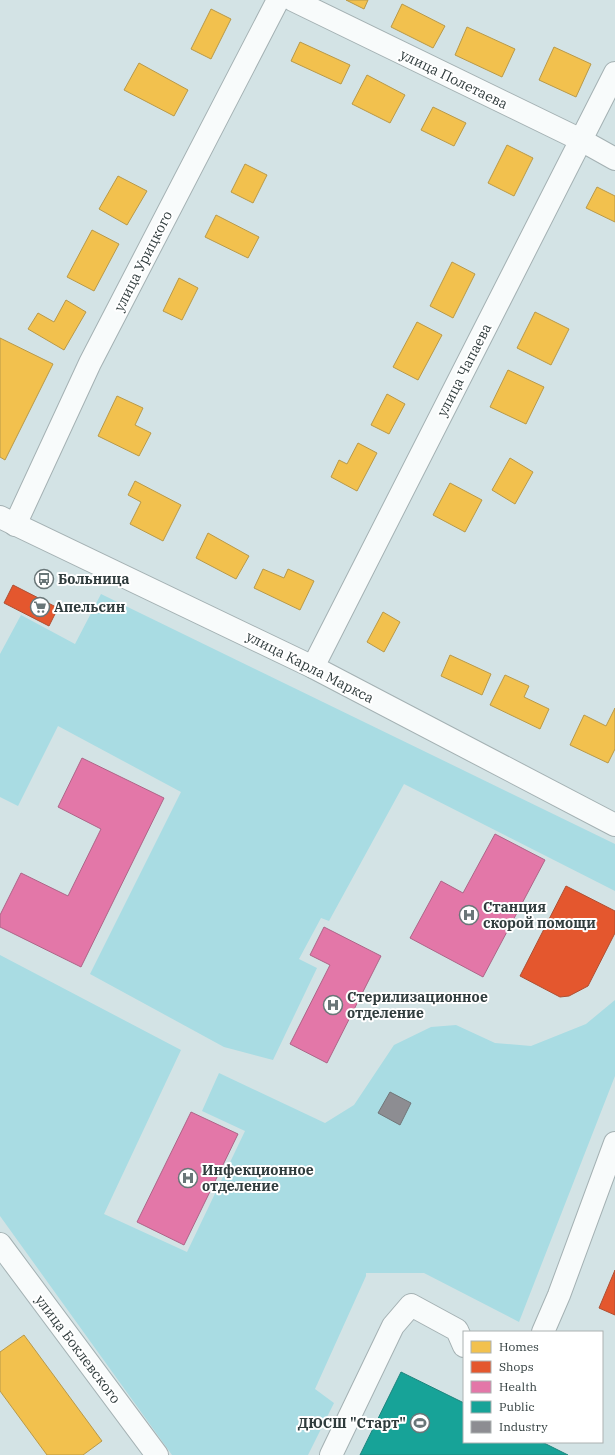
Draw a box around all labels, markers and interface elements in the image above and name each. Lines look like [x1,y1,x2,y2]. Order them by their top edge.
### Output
street label: улица Полетаева [397,45,511,113]
street label: улица Урицкого [110,207,176,314]
street label: улица Чапаева [433,320,495,420]
bus stop icon: Больница [33,568,55,590]
place label: Больница [58,570,129,588]
supermarket icon: Апельсин [29,596,51,618]
place label: Апельсин [54,598,125,616]
street label: улица Карла Маркса [243,627,377,707]
place label: Станция скорой помощи [483,898,596,932]
hospital icon: Станция скорой помощи [458,904,480,926]
place label: Стерилизационное отделение [347,988,488,1022]
hospital icon: Стерилизационное отделение [322,994,344,1016]
place label: Инфекционное отделение [202,1161,314,1195]
hospital icon: Инфекционное отделение [177,1167,199,1189]
street label: улица Боклевского [31,1291,125,1407]
legend [463,1331,603,1443]
text: Homes [499,1339,539,1354]
text: Shops [499,1359,534,1374]
text: Health [499,1379,537,1394]
text: Public [499,1399,535,1414]
sports icon: ДЮСШ "Старт" [409,1412,431,1434]
place label: ДЮСШ "Старт" [298,1414,406,1432]
text: Industry [499,1419,548,1434]

